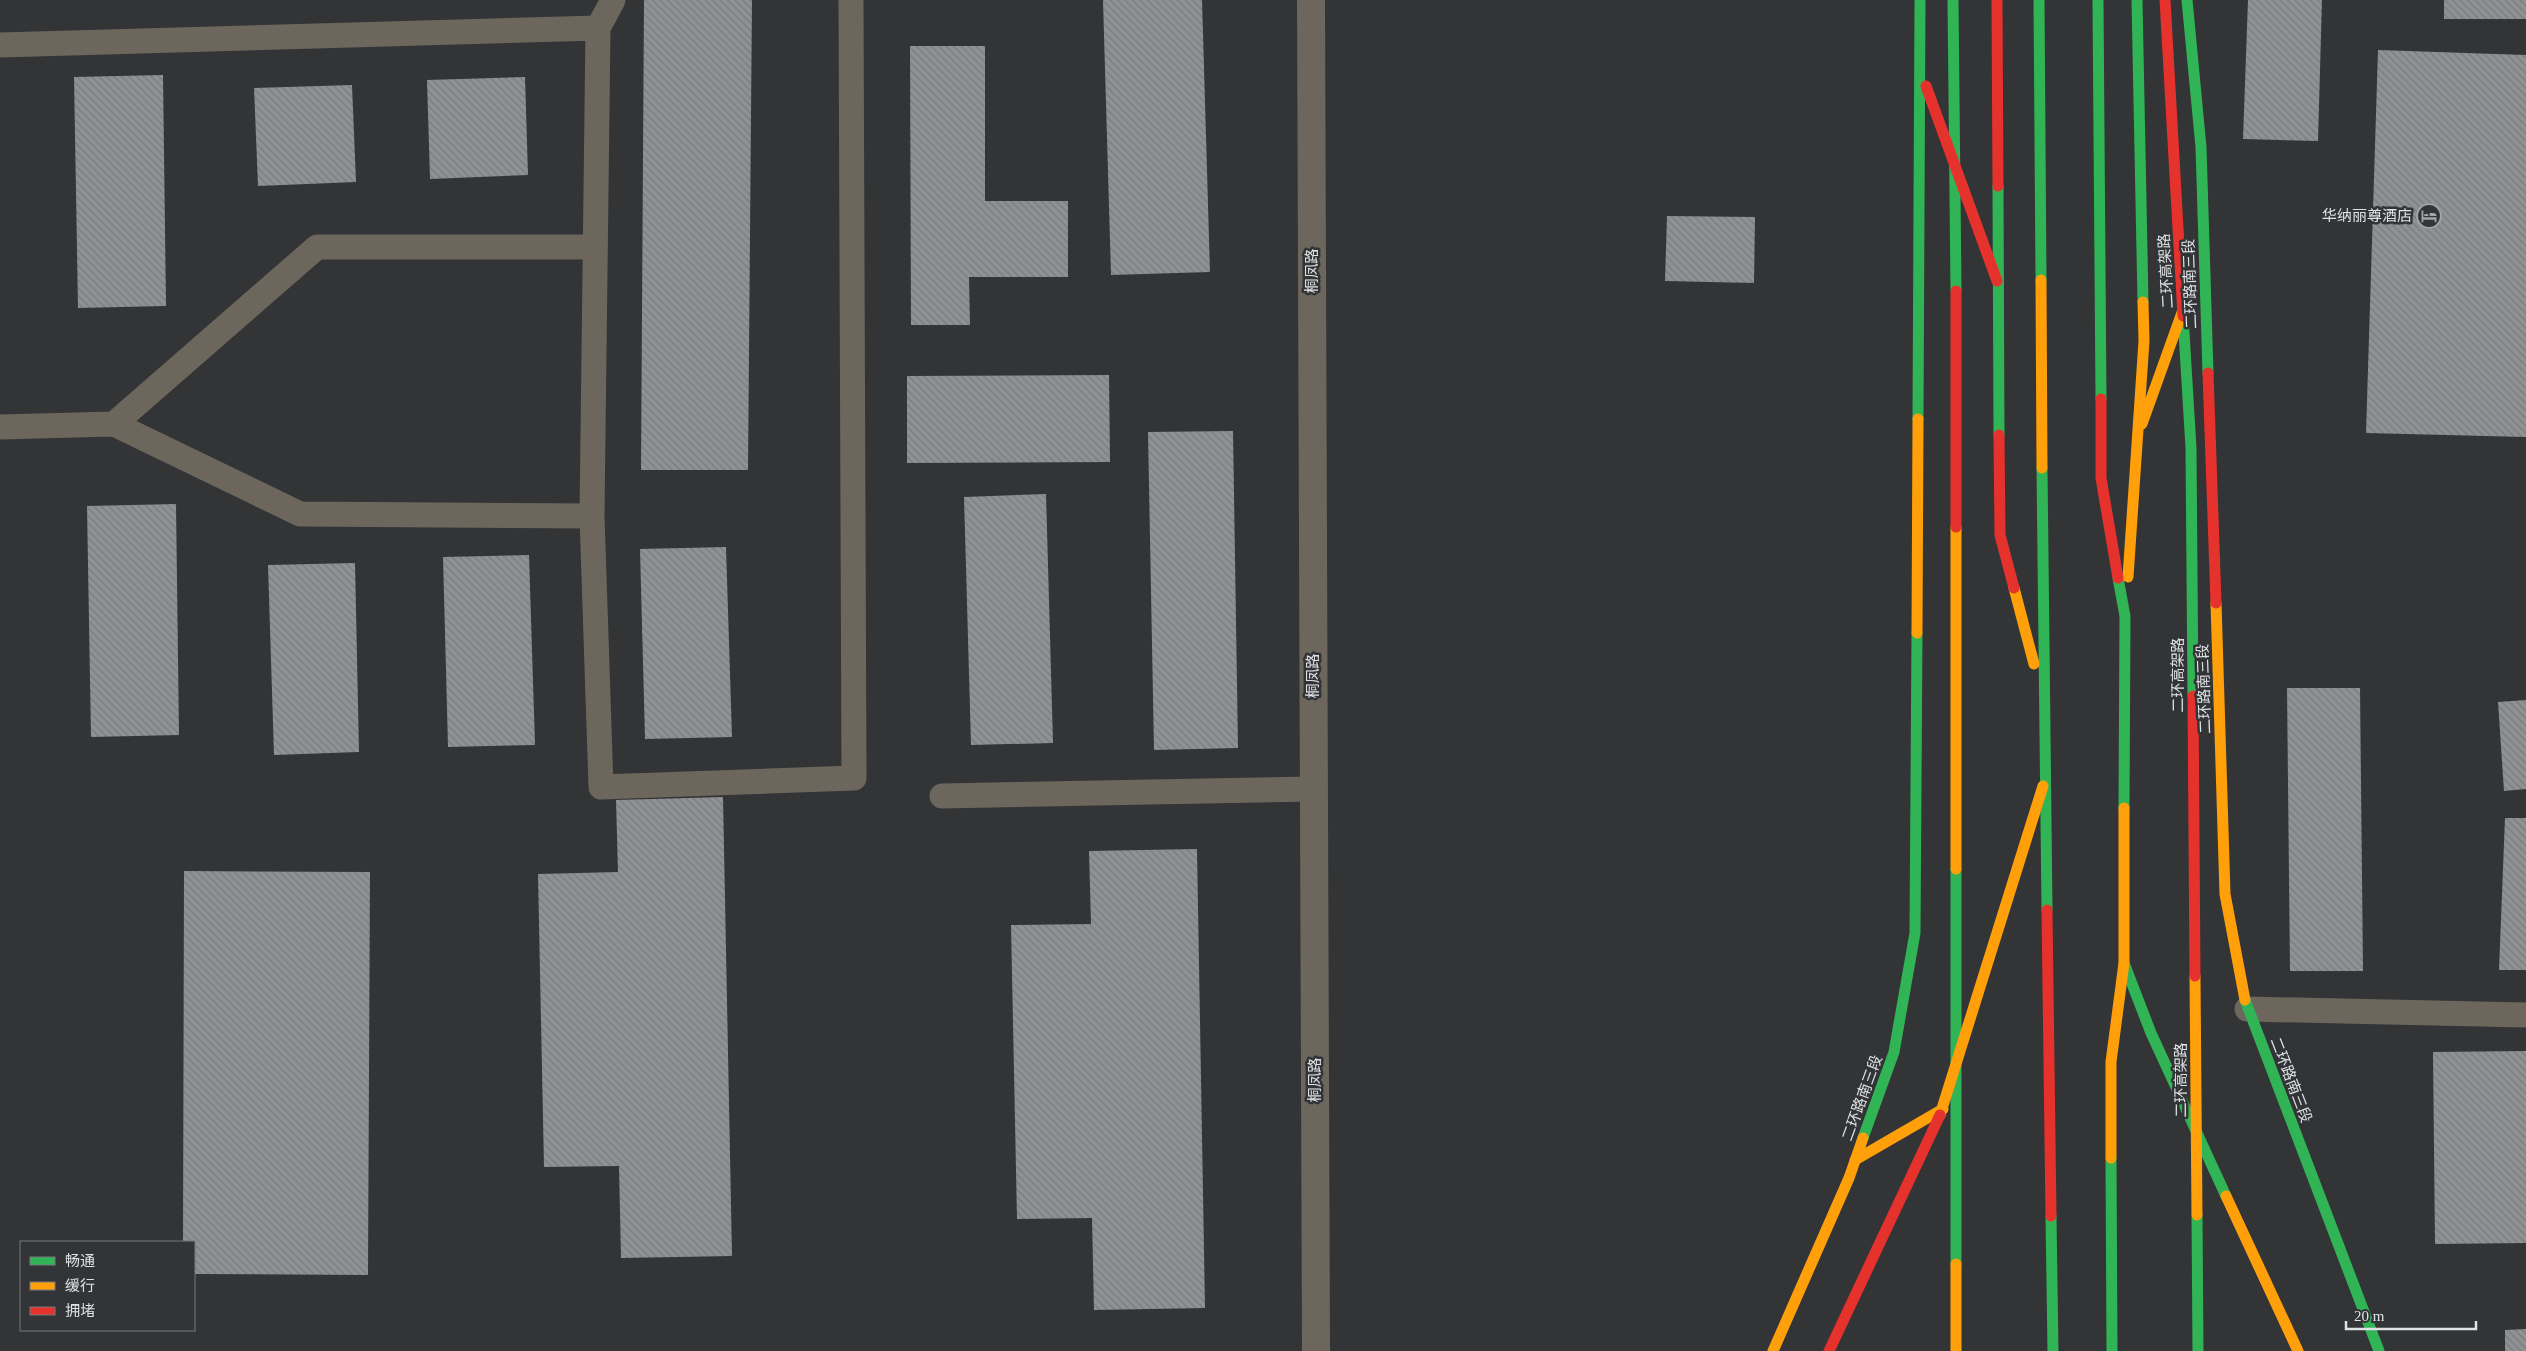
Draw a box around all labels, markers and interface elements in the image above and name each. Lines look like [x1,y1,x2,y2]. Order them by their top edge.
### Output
hotel icon: 华纳丽尊酒店 [2416,203,2442,229]
place label: 华纳丽尊酒店 [2322,207,2412,224]
street label: 二环高架路 [2156,233,2176,309]
street label: 二环路南三段 [2180,239,2200,329]
street label: 桐凤路 [1304,248,1320,294]
street label: 二环高架路 [2170,637,2186,713]
street label: 二环路南三段 [2194,644,2214,734]
street label: 桐凤路 [1305,653,1321,699]
street label: 二环路南三段 [2267,1035,2315,1125]
street label: 二环高架路 [2173,1042,2189,1118]
street label: 二环路南三段 [1839,1053,1885,1143]
street label: 桐凤路 [1307,1057,1323,1103]
legend [20,1241,195,1331]
text: 畅通 [65,1253,95,1269]
text: 缓行 [65,1278,95,1294]
scale bar [2346,1298,2476,1330]
text: 拥堵 [65,1303,95,1319]
text: 20 m [2354,1308,2385,1324]

